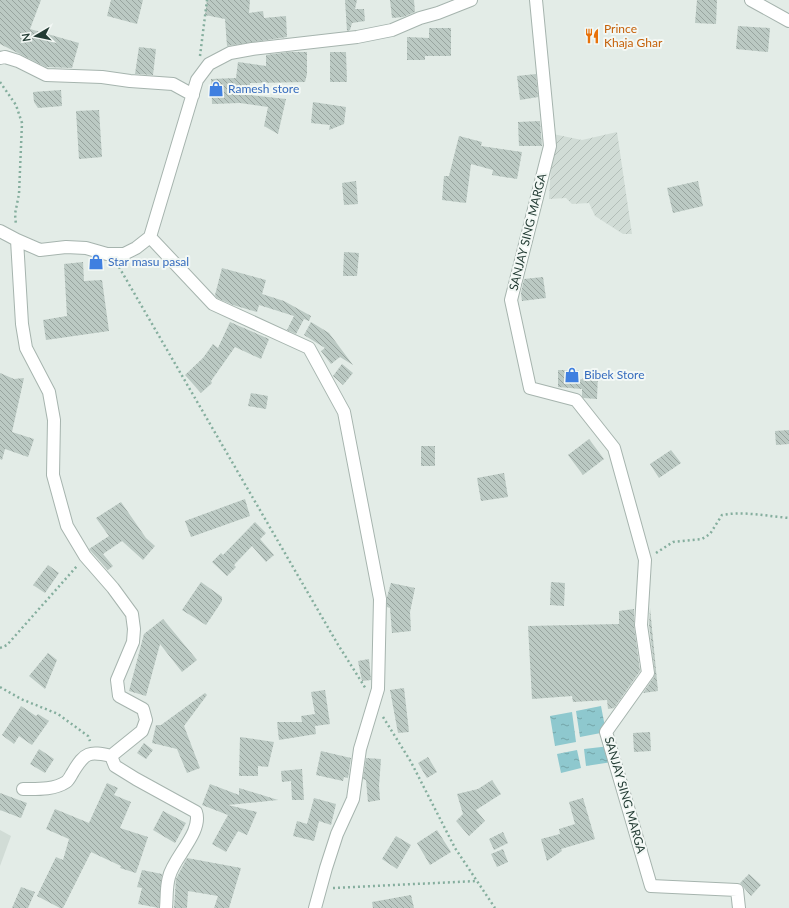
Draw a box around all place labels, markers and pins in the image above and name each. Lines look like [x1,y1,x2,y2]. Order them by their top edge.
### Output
place label: Prince Khaja Ghar [604,21,663,50]
restaurant icon: Prince Khaja Ghar [583,27,601,45]
shop icon: Ramesh store [207,80,225,98]
place label: Ramesh store [228,81,299,96]
shop icon: Star masu pasal [87,253,105,271]
place label: Star masu pasal [108,254,189,269]
shop icon: Bibek Store [563,366,581,384]
place label: Bibek Store [584,367,645,382]

